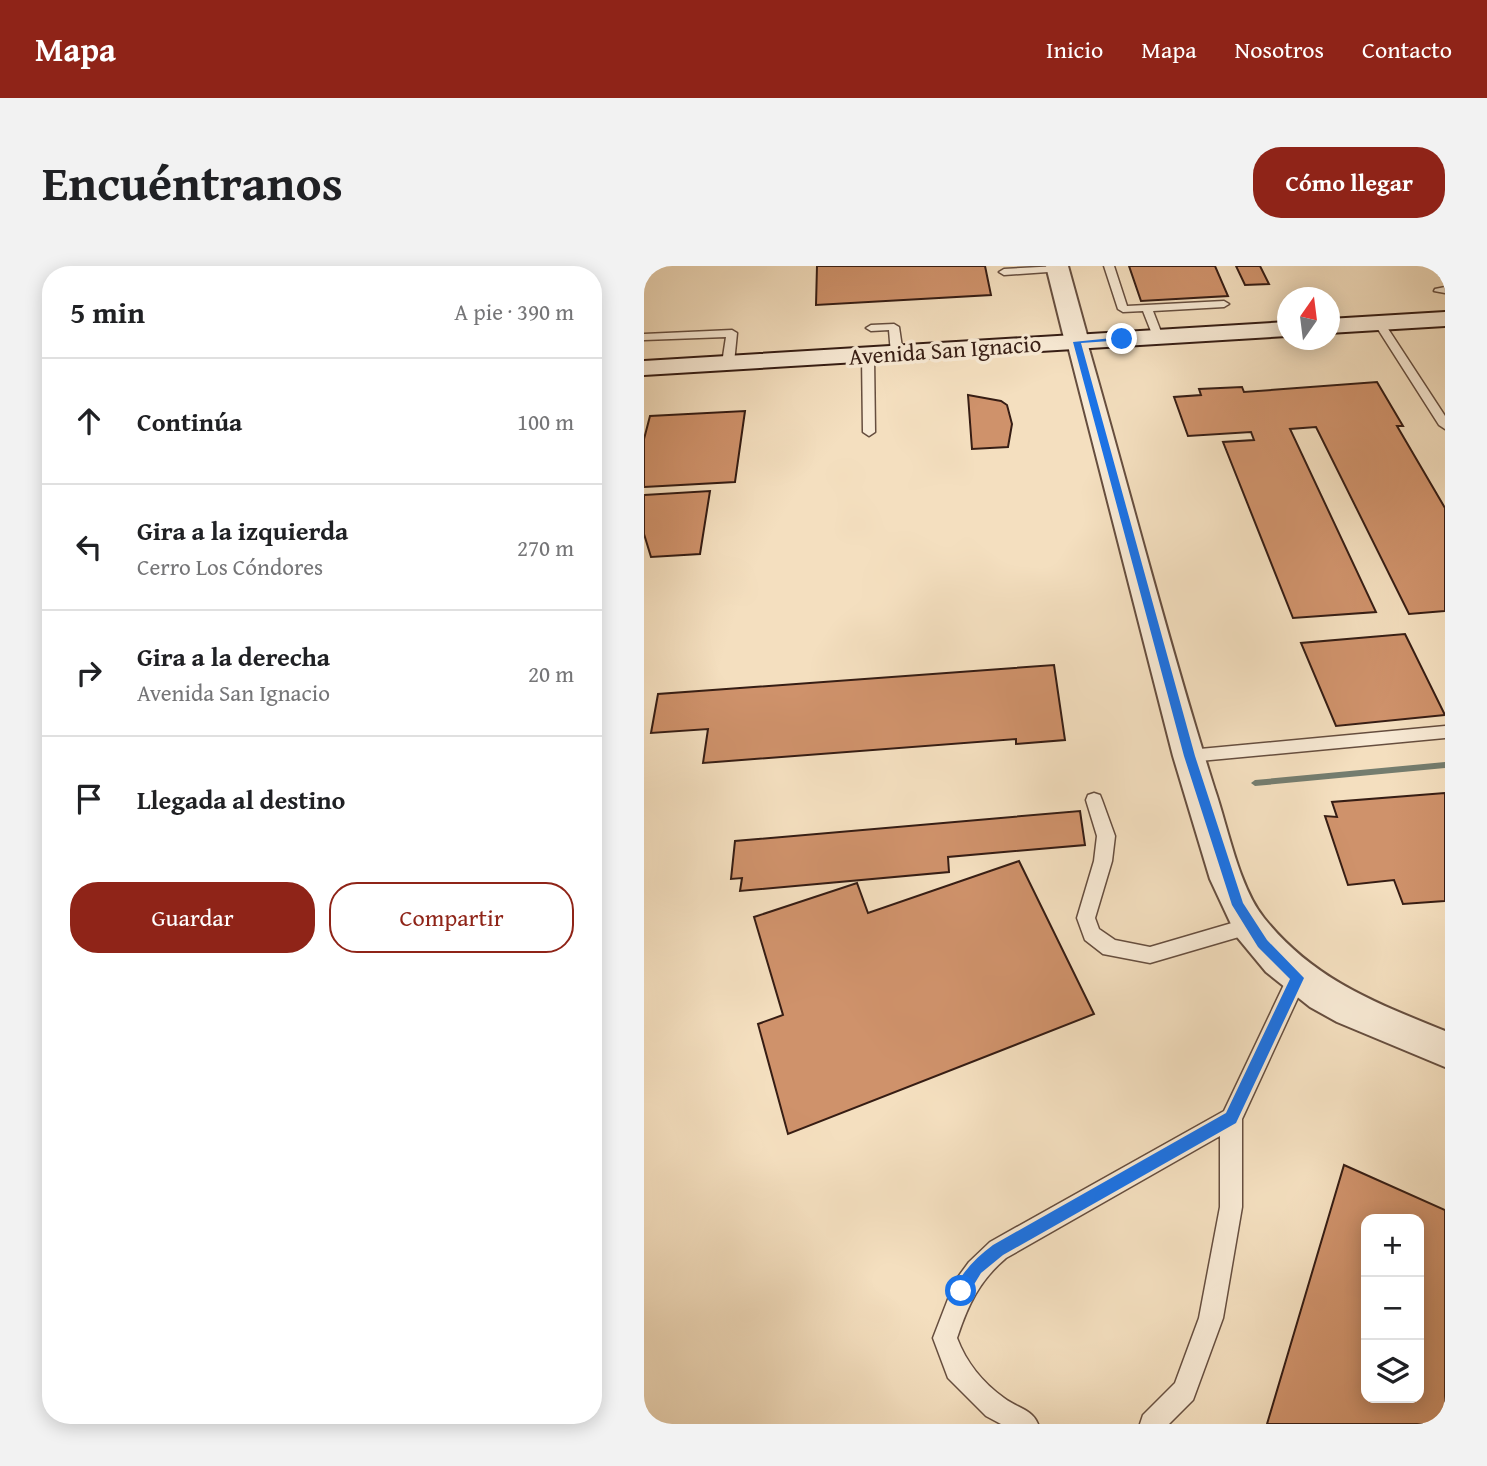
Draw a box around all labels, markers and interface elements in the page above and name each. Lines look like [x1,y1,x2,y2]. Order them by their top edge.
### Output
text: Mapa [35,25,116,73]
text: Inicio [1046,32,1103,67]
text: Mapa [1141,32,1197,67]
text: Nosotros [1235,32,1324,67]
text: Contacto [1362,32,1452,67]
text: Encuéntranos [42,146,343,218]
button: Cómo llegar [1253,147,1445,218]
north arrow [1277,287,1340,350]
text: 5 min [70,290,145,334]
text: A pie · 390 m [454,295,574,328]
route end [1106,323,1137,354]
street label: Avenida San Ignacio [848,326,1042,373]
icon: ahead [70,402,108,440]
text: Continúa [137,402,242,441]
text: 100 m [517,405,574,438]
text: Gira a la izquierda [137,511,348,550]
icon: left [70,528,108,566]
text: 270 m [517,531,574,564]
text: Cerro Los Cóndores [137,550,323,583]
text: Gira a la derecha [137,637,330,676]
icon: right [70,654,108,692]
text: 20 m [528,657,574,690]
text: Avenida San Ignacio [137,676,330,709]
icon: arrive [70,780,108,818]
text: Llegada al destino [137,780,345,819]
button: Guardar [70,882,315,953]
button: Compartir [329,882,574,953]
map controls [1361,1214,1424,1403]
button: + [1361,1214,1424,1277]
route start [945,1275,976,1306]
button: − [1361,1277,1424,1340]
button: layers [1361,1340,1424,1403]

